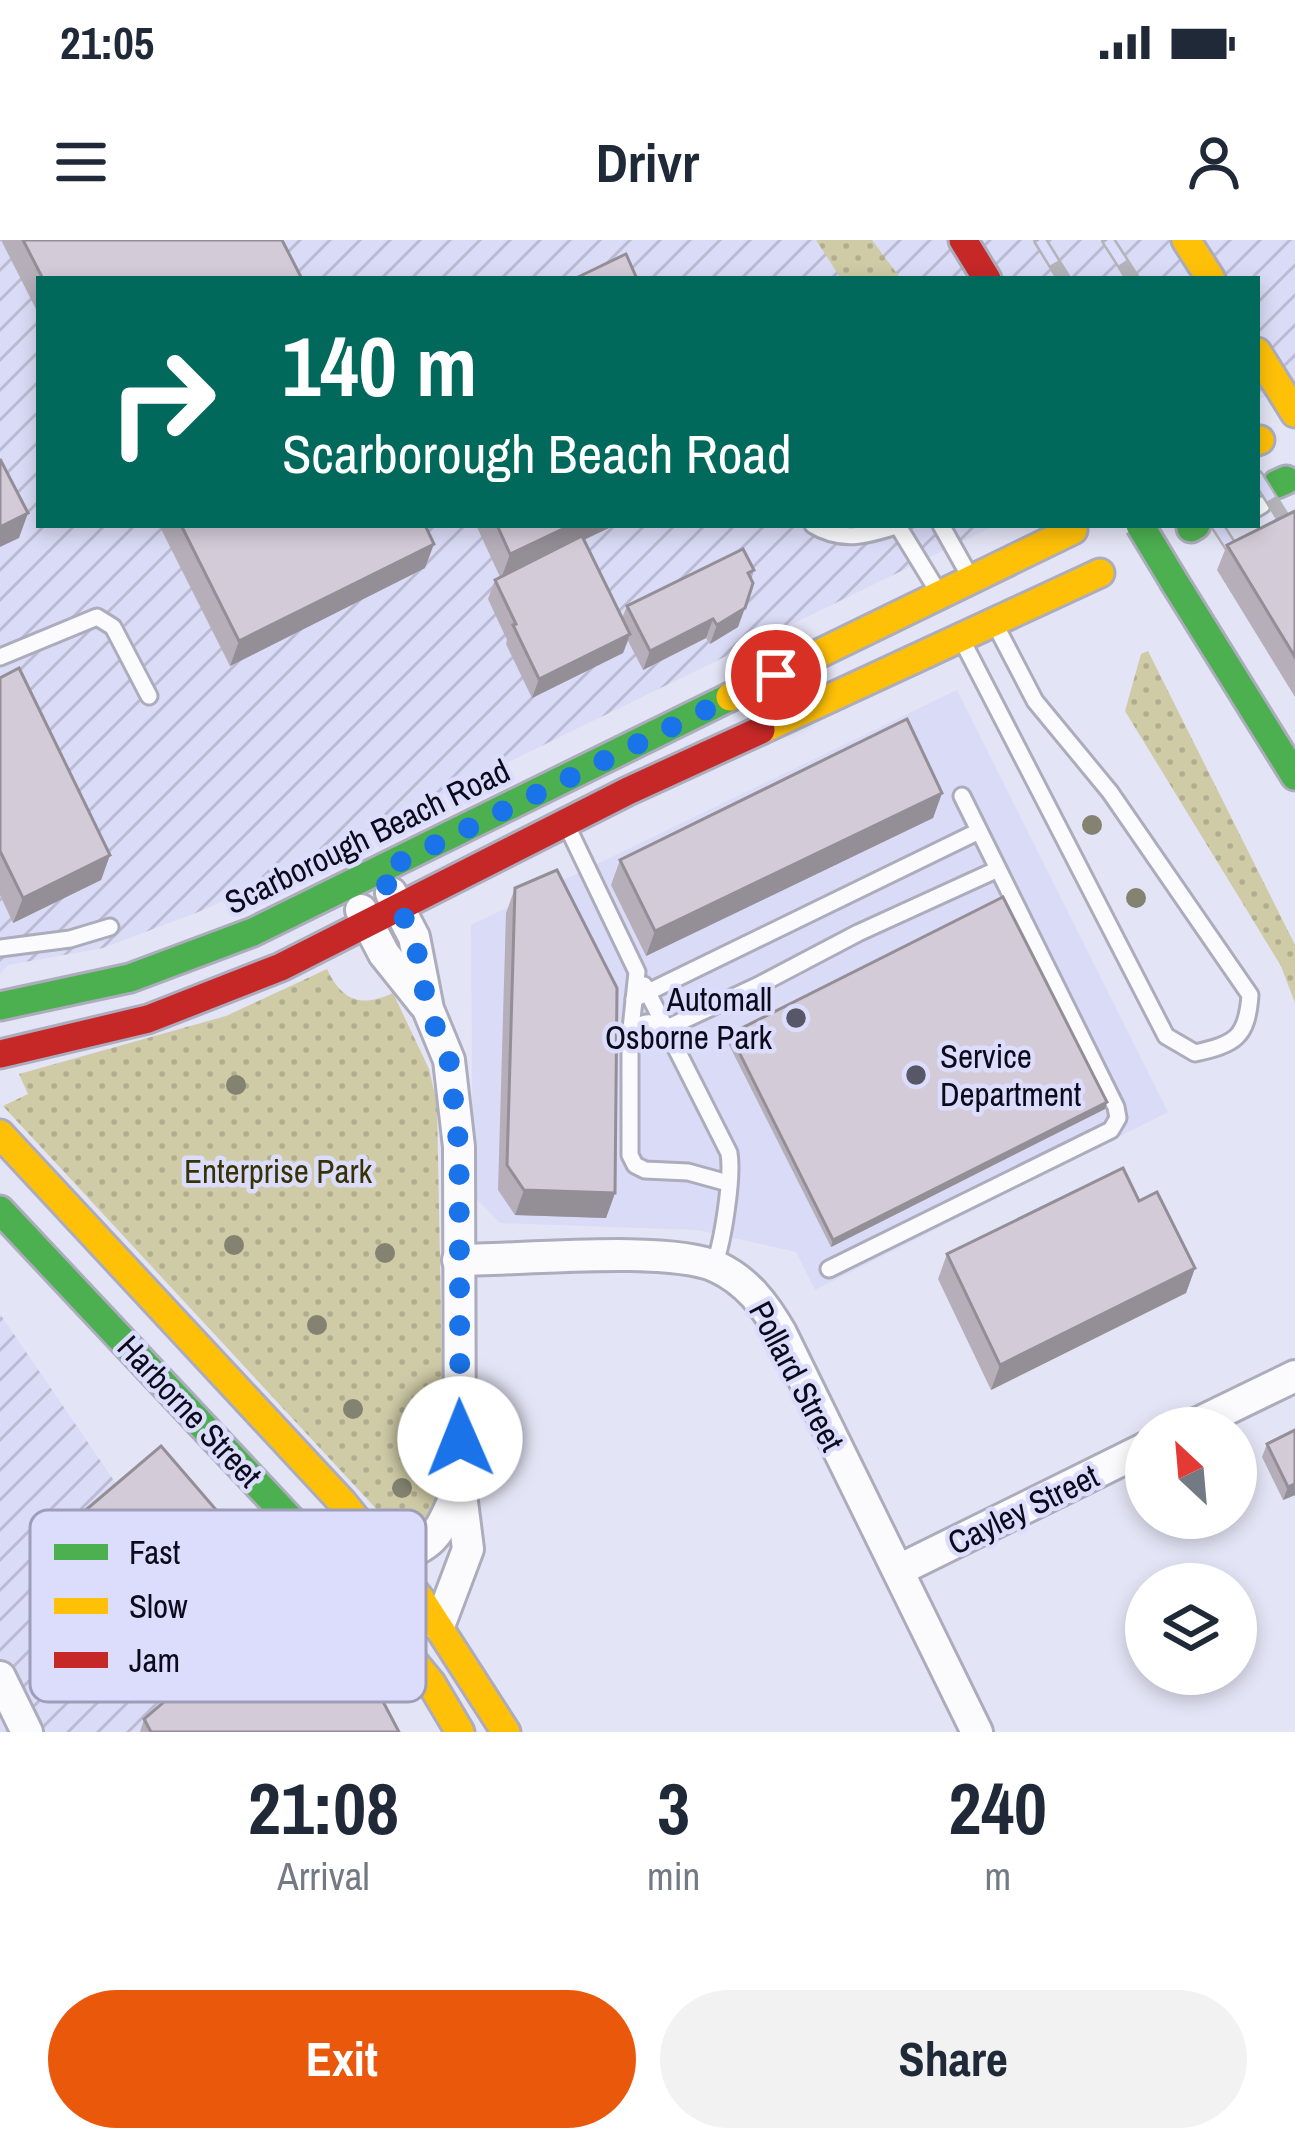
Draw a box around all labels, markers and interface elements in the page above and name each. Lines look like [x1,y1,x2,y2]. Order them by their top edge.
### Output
text: 21:05 [60,12,154,73]
text: Drivr [596,126,699,199]
icon: menu [48,129,114,195]
icon: person [1181,129,1247,195]
text: 140 m [282,309,477,422]
icon: right [84,324,240,480]
text: Scarborough Beach Road [282,417,792,490]
pin [725,624,827,726]
icon: arrive [743,642,809,708]
street label: Scarborough Beach Road [217,748,517,924]
place label: Automall Osborne Park [605,977,772,1059]
marker: Automall Osborne Park [783,1005,809,1031]
place label: Service Department [940,1034,1081,1116]
marker: Service Department [903,1062,929,1088]
park label: Enterprise Park [184,1149,372,1193]
street label: Pollard Street [739,1293,855,1459]
street label: Harborne Street [108,1326,272,1496]
position arrow [397,1376,523,1502]
north arrow [1125,1407,1257,1539]
map controls [1125,1407,1257,1695]
street label: Cayley Street [940,1454,1106,1564]
legend [30,1510,426,1702]
text: Fast [129,1530,180,1574]
button: layers [1125,1563,1257,1695]
text: Slow [129,1584,188,1628]
text: Jam [129,1638,180,1682]
text: 21:08 [248,1759,399,1856]
text: 3 [657,1759,690,1856]
text: 240 [948,1759,1047,1856]
text: Arrival [277,1850,370,1902]
text: min [647,1850,700,1902]
text: m [984,1850,1011,1902]
button: Exit [48,1990,636,2128]
button: Share [660,1990,1247,2128]

